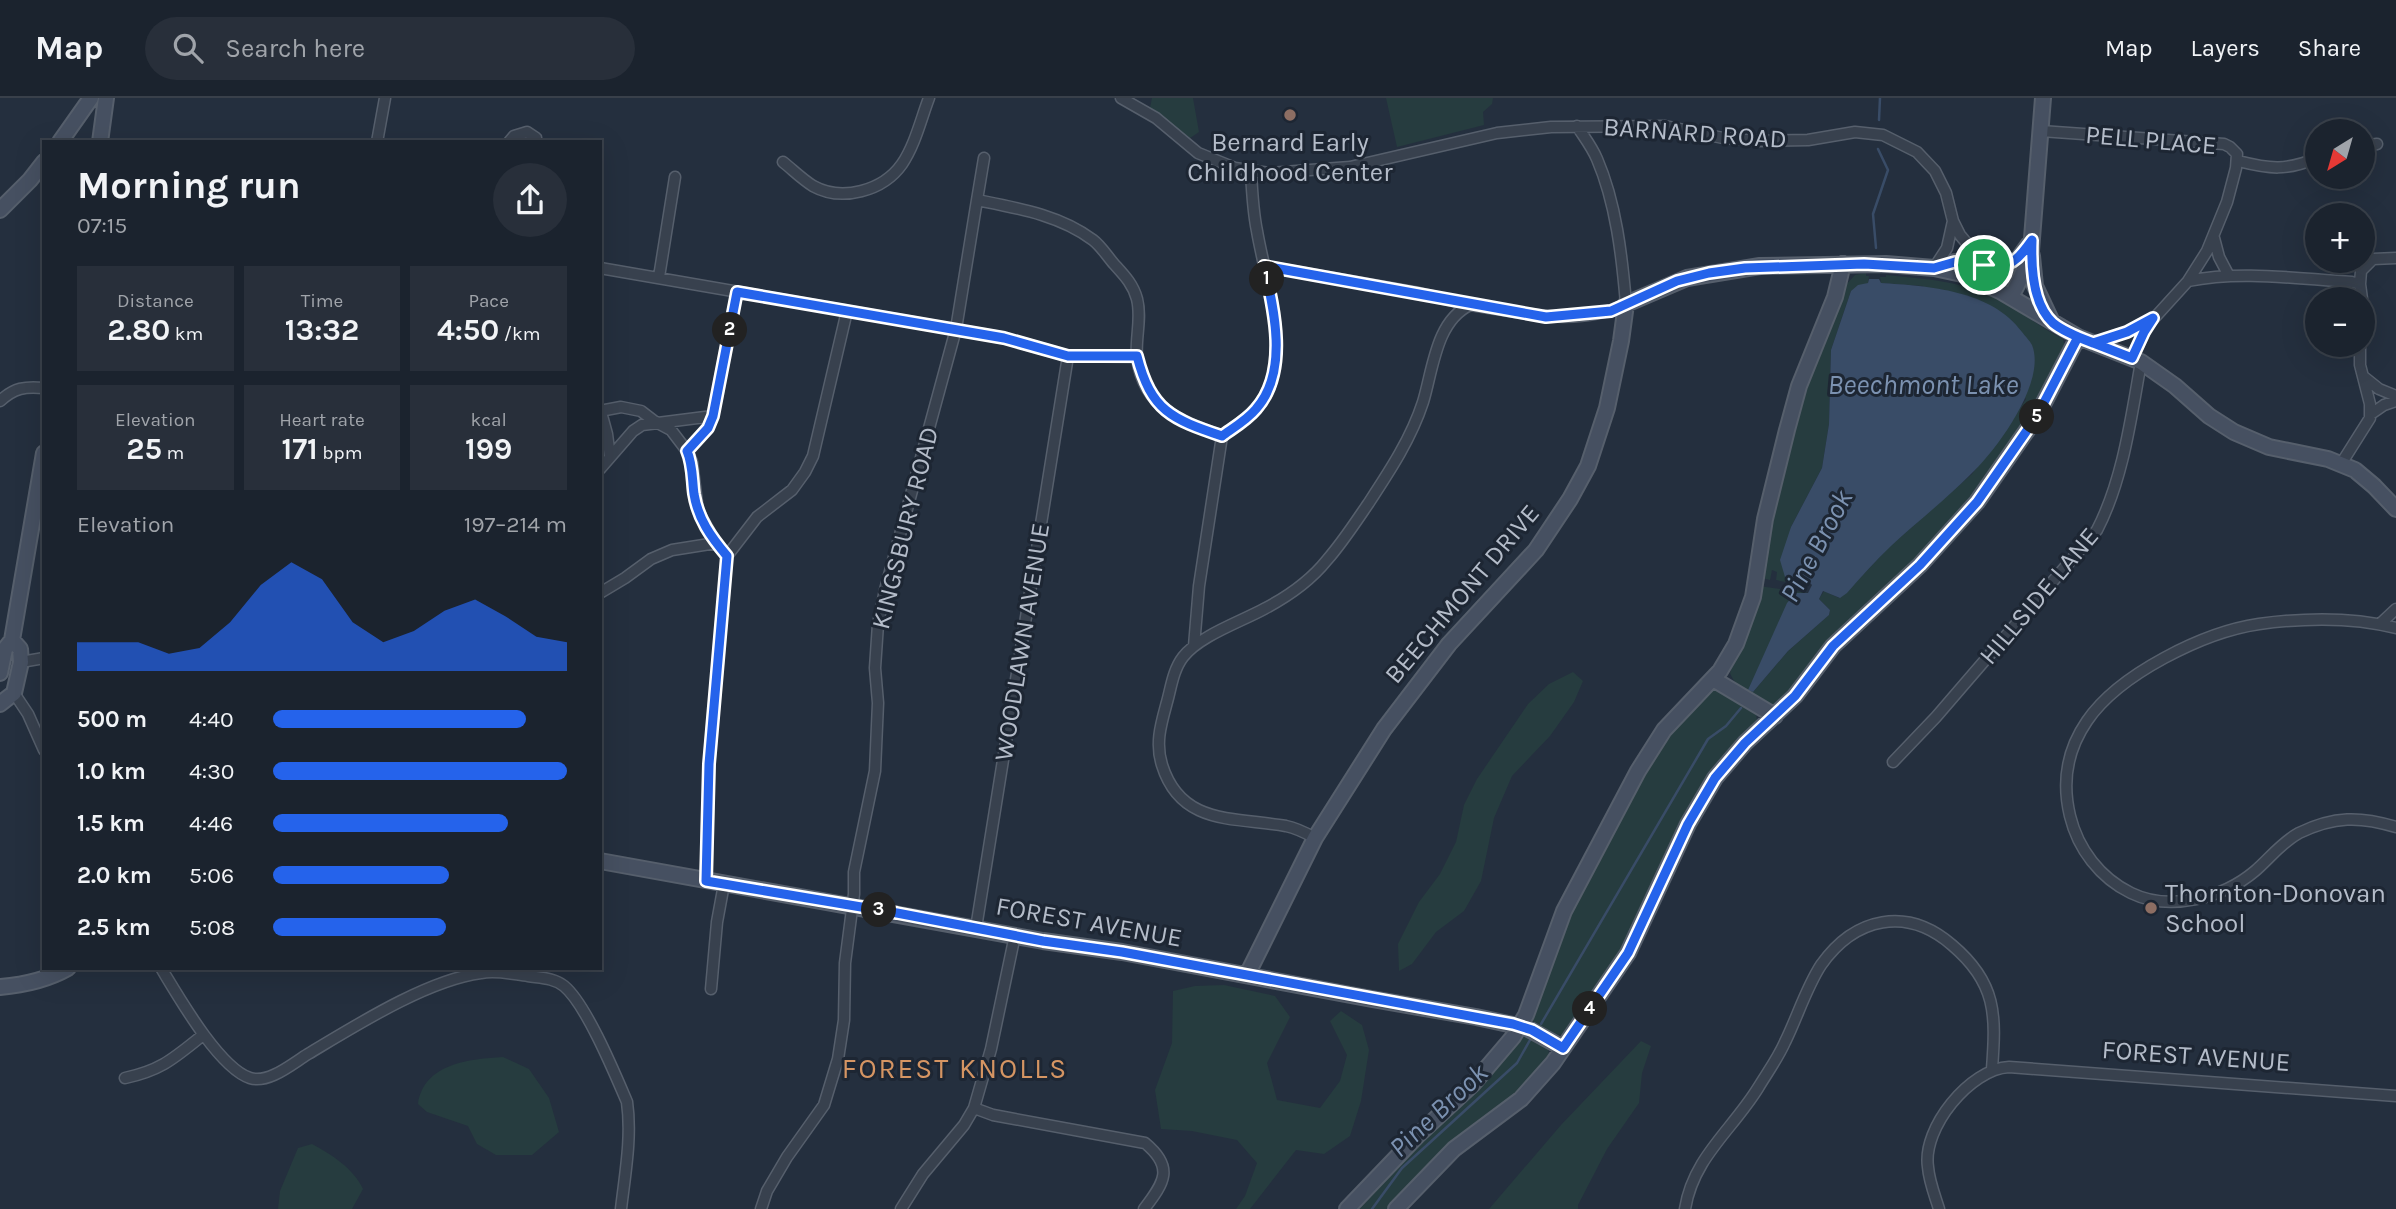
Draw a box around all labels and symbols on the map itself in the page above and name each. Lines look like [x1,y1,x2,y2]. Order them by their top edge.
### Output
marker: Bernard Early Childhood Center [1282,107,1298,123]
street label: BARNARD ROAD [1602,111,1788,155]
street label: PELL PLACE [2084,119,2218,161]
north arrow [2305,119,2375,189]
place label: Bernard Early Childhood Center [1187,127,1393,188]
pin [1954,235,2014,295]
pin: 1 [1250,262,1284,296]
pin: 2 [712,313,748,348]
water label: Beechmont Lake [1828,368,2018,401]
pin: 5 [2020,400,2054,434]
street label: KINGSBURY ROAD [865,424,945,632]
water label: Pine Brook [1773,483,1860,608]
street label: BEECHMONT DRIVE [1378,498,1546,690]
street label: WOODLAWN AVENUE [988,521,1056,763]
street label: HILLSIDE LANE [1973,521,2105,671]
place label: Thornton-Donovan School [2165,878,2386,939]
street label: FOREST AVENUE [993,890,1185,954]
pin: 3 [862,892,896,928]
marker: Thornton-Donovan School [2143,900,2159,916]
pin: 4 [1572,992,1608,1026]
street label: FOREST AVENUE [2101,1034,2291,1078]
district label: FOREST KNOLLS [842,1052,1068,1085]
water label: Pine Brook [1382,1056,1495,1164]

